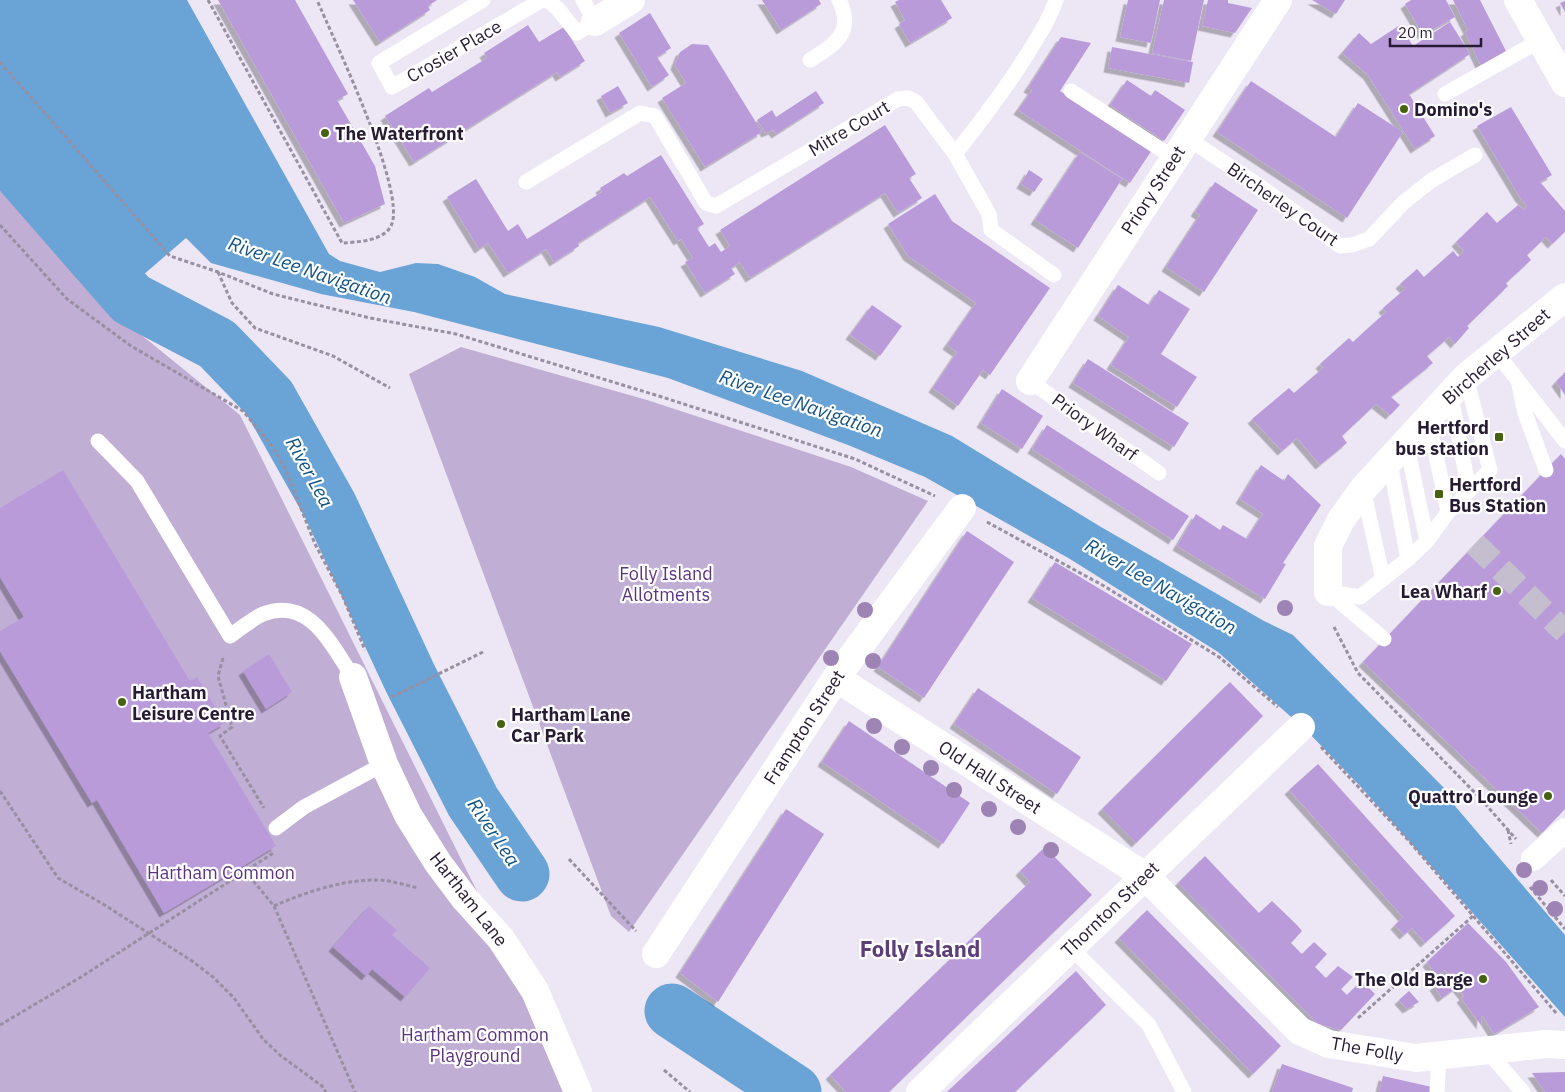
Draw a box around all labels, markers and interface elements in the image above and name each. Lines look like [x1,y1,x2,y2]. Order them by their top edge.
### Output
street label: Crosier Place [402,14,506,87]
scale bar [1390,15,1481,47]
text: 20 m [1398,23,1433,42]
street label: Mitre Court [804,95,894,161]
place label: Domino's [1414,98,1492,121]
marker: Domino's [1398,103,1410,115]
place label: The Waterfront [335,122,464,145]
marker: The Waterfront [319,127,331,139]
street label: Priory Street [1116,141,1190,239]
street label: Bircherley Court [1223,157,1343,251]
water label: River Lee Navigation [225,231,395,309]
street label: Bircherley Street [1437,303,1555,409]
water label: River Lee Navigation [716,364,886,442]
street label: Priory Wharf [1048,388,1142,466]
place label: Hertford bus station [1395,416,1489,460]
marker: Hertford bus station [1493,431,1505,443]
water label: River Lea [281,433,339,511]
place label: Hertford Bus Station [1449,473,1546,517]
marker: Hertford Bus Station [1433,488,1445,500]
water label: River Lee Navigation [1081,533,1241,639]
park label: Folly Island Allotments [619,562,713,606]
place label: Lea Wharf [1401,580,1487,603]
marker: Lea Wharf [1491,585,1503,597]
street label: Frampton Street [758,665,850,789]
place label: Hartham Leisure Centre [132,681,255,725]
marker: Hartham Leisure Centre [116,696,128,708]
place label: Hartham Lane Car Park [511,703,631,747]
marker: Hartham Lane Car Park [495,718,507,730]
street label: Old Hall Street [934,735,1046,819]
place label: Quattro Lounge [1408,785,1538,808]
marker: Quattro Lounge [1542,790,1554,802]
water label: River Lea [463,793,525,871]
street label: Hartham Lane [425,847,513,951]
street label: Thornton Street [1056,856,1164,962]
park label: Hartham Common [147,861,295,884]
district label: Folly Island [860,934,980,963]
place label: The Old Barge [1355,968,1473,991]
marker: The Old Barge [1477,973,1489,985]
park label: Hartham Common Playground [401,1023,549,1067]
street label: The Folly [1329,1031,1405,1067]

